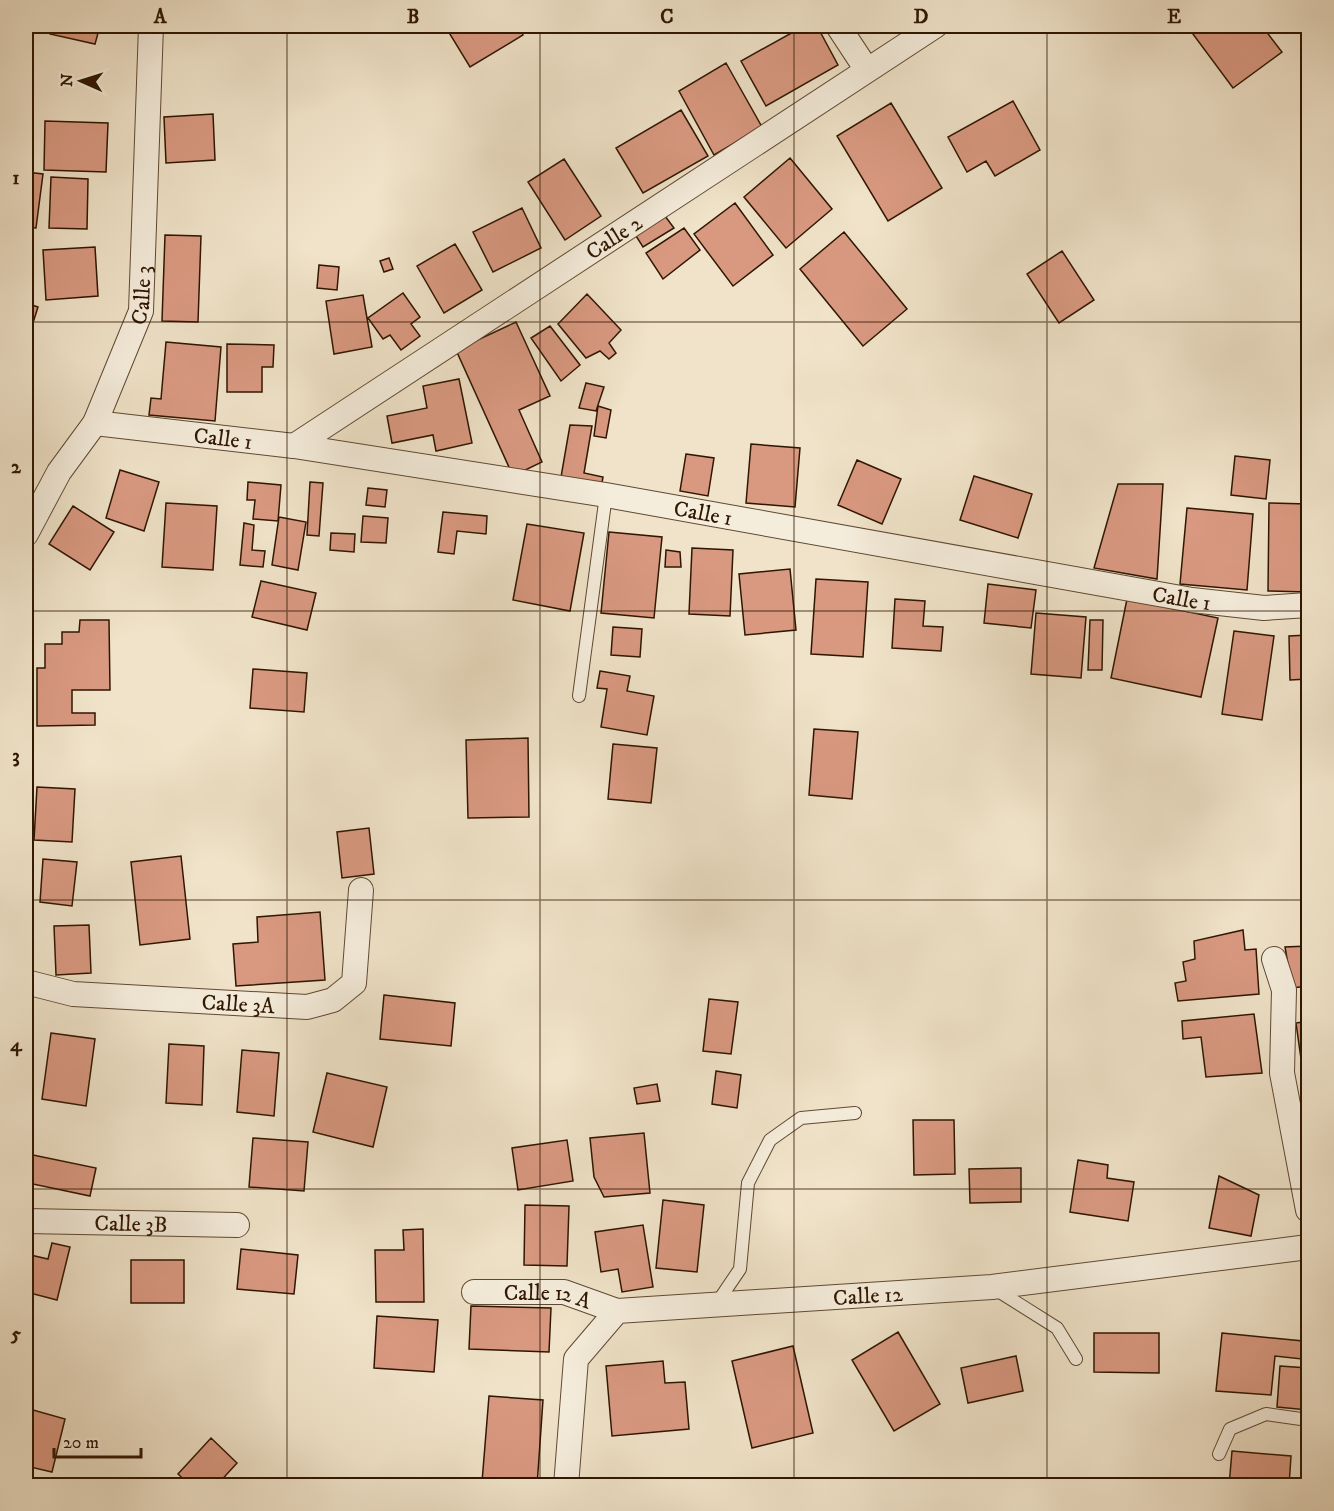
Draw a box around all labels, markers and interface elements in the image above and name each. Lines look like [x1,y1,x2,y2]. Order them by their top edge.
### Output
text: A [153,5,168,30]
text: B [407,5,419,30]
text: C [660,5,674,30]
text: D [914,5,929,30]
text: E [1167,5,1181,30]
north arrow [51,51,111,111]
text: N [57,73,77,87]
text: 1 [12,166,20,191]
street label: Calle 2 [581,210,648,266]
street label: Calle 3 [125,265,158,329]
street label: Calle 1 [192,422,254,456]
text: 2 [11,455,22,480]
street label: Calle 1 [672,495,734,532]
street label: Calle 1 [1150,581,1212,617]
text: 3 [12,744,20,769]
street label: Calle 3A [201,989,276,1020]
text: 4 [10,1033,23,1058]
street label: Calle 3B [94,1210,168,1239]
street label: Calle 12 A [504,1280,596,1316]
street label: Calle 12 [832,1281,904,1312]
text: 5 [10,1322,21,1347]
scale bar [54,1421,141,1459]
text: 20 m [63,1432,99,1454]

